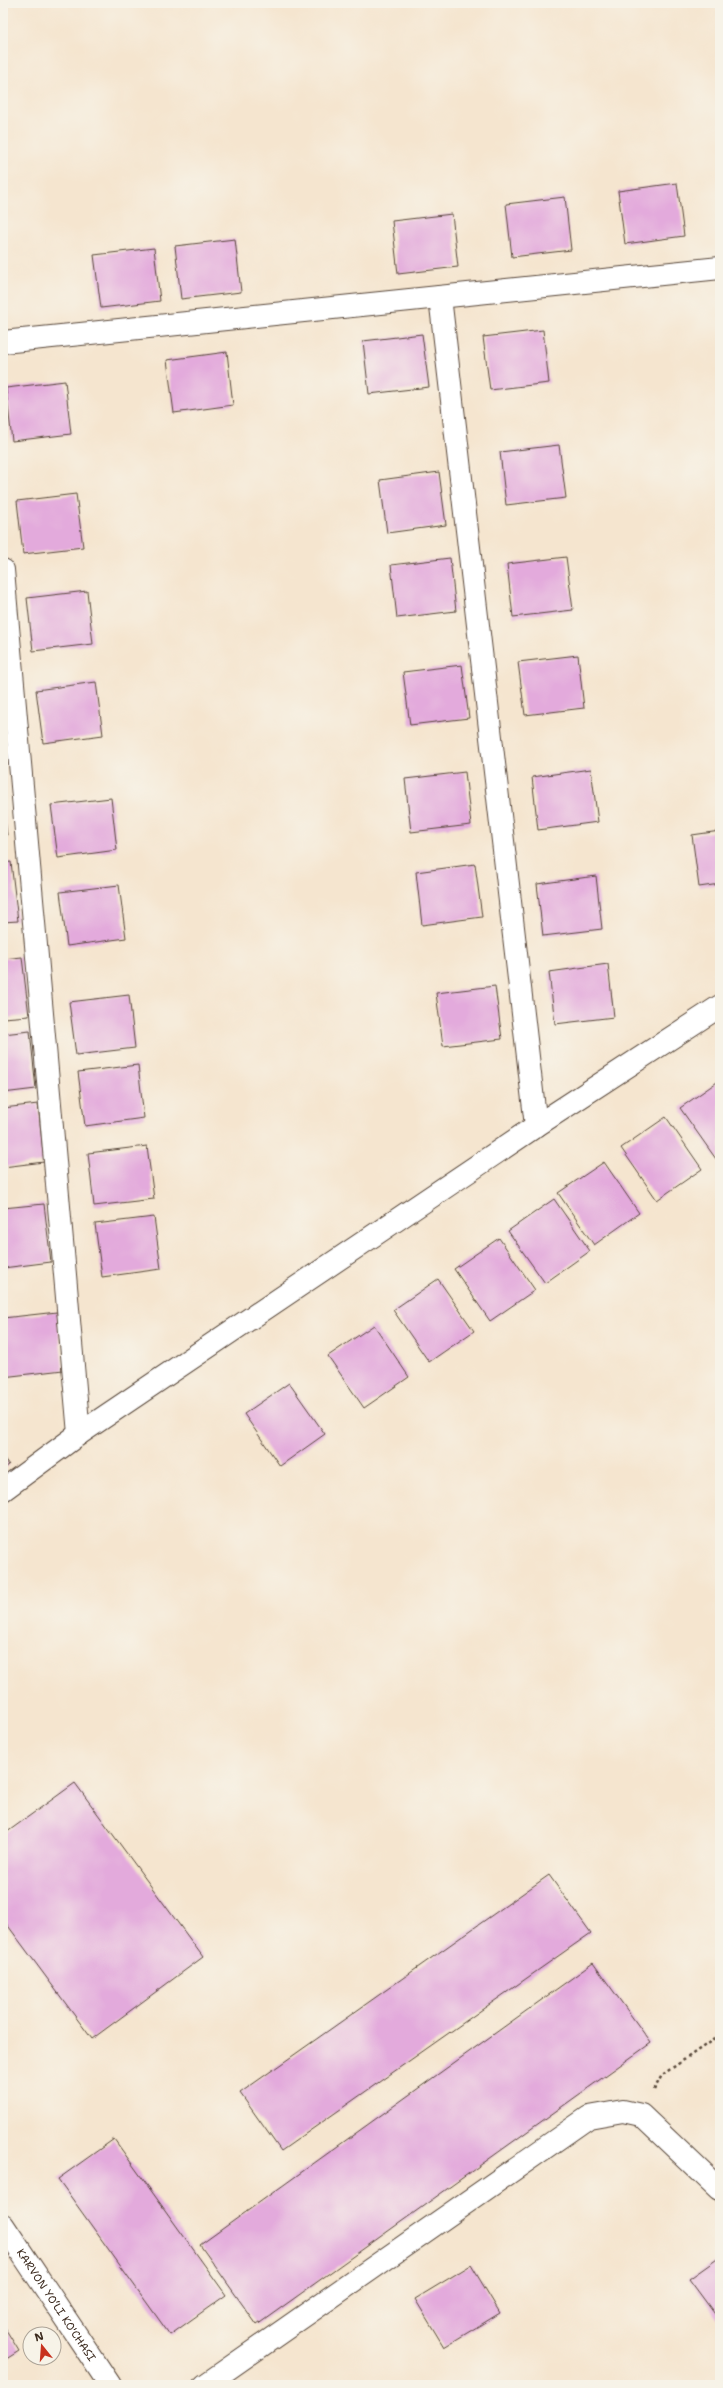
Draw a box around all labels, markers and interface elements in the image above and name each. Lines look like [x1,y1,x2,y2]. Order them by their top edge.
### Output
street label: KARVON YO‘LI KO'CHASI [15,2246,99,2364]
north arrow [22,2326,62,2366]

